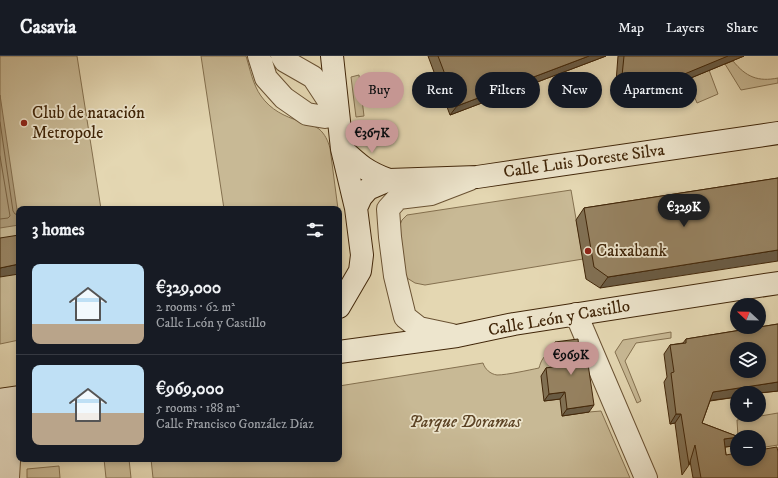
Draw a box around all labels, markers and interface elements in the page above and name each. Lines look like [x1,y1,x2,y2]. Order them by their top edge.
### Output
text: Casavia [20,16,76,39]
text: Map [618,19,644,37]
text: Layers [666,19,704,37]
text: Share [726,19,758,37]
chip: Buy [354,72,404,108]
chip: Rent [412,72,467,108]
chip: Filters [475,72,540,108]
chip: New [548,72,602,108]
chip: Apartment [610,72,697,108]
place label: Club de natación Metropole [32,102,145,144]
marker: Club de natación Metropole [19,118,29,128]
pin: €367K [344,120,400,154]
text: €367K [354,125,390,141]
street label: Calle Luis Doreste Silva [502,139,667,183]
pin: €329K [656,194,712,228]
text: €329K [667,199,701,215]
text: 3 homes [32,219,85,241]
icon: filters [304,219,326,241]
place label: Caixabank [596,240,668,262]
marker: Caixabank [583,246,593,256]
text: €329,000 [156,277,221,299]
icon: home [64,280,112,328]
street label: Calle León y Castillo [486,295,632,341]
north arrow [730,298,766,334]
map controls [730,298,766,466]
text: 2 rooms · 62 m² [156,299,235,315]
text: Calle León y Castillo [156,315,266,331]
pin: €969K [543,342,599,376]
button: layers [730,342,766,378]
text: €969K [553,347,589,363]
text: €969,000 [156,378,224,400]
icon: home [64,381,112,429]
button: + [730,386,766,422]
text: 5 rooms · 188 m² [156,400,240,416]
park label: Parque Doramas [409,411,522,433]
text: Calle Francisco González Díaz [156,416,314,432]
button: − [730,430,766,466]

